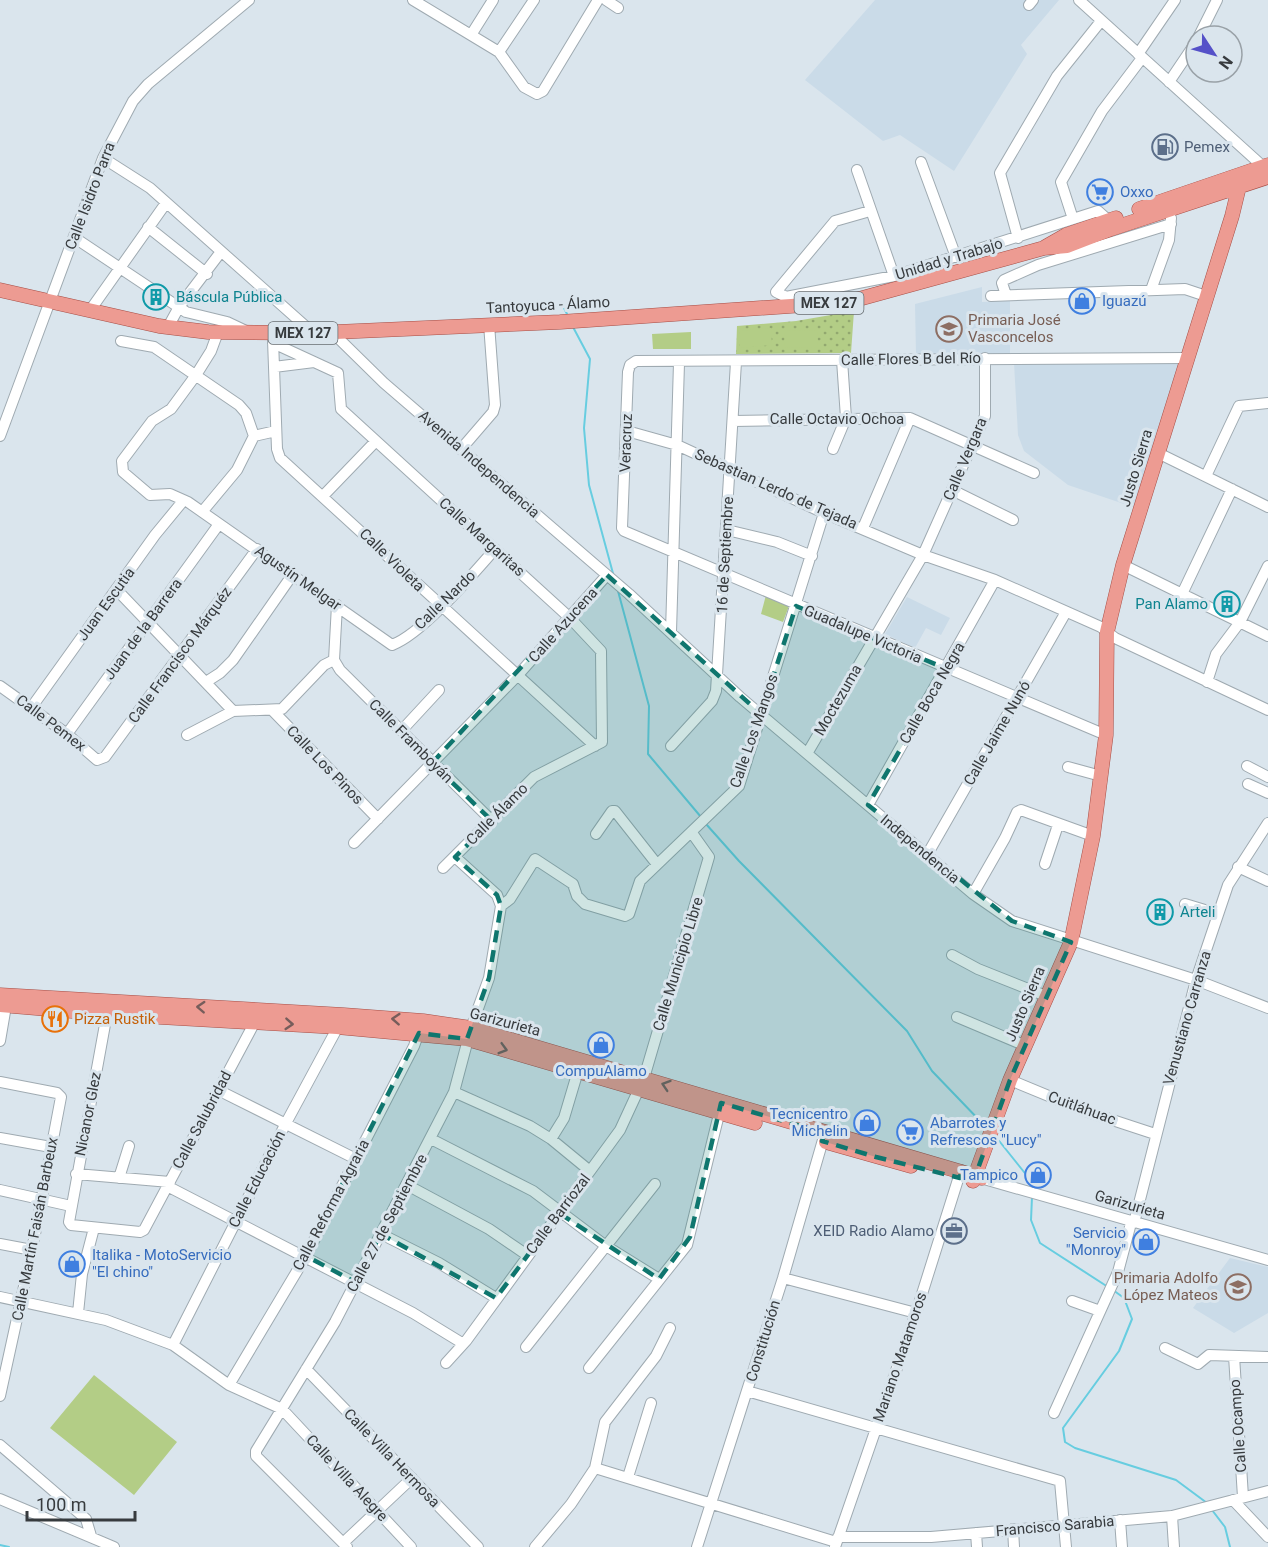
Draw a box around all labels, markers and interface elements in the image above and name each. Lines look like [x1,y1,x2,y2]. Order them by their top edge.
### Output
north arrow [1184,24,1244,84]
text: N [1215,52,1237,73]
fuel station icon: Pemex [1150,132,1180,162]
place label: Pemex [1184,138,1230,156]
street label: Calle Isidro Parra [61,140,119,252]
supermarket icon: Oxxo [1085,177,1115,207]
place label: Oxxo [1120,183,1154,201]
street label: Unidad y Trabajo [893,234,1005,284]
building icon: Báscula Pública [141,282,171,312]
shop icon: Iguazú [1067,286,1097,316]
place label: Báscula Pública [176,288,282,306]
road number: MEX 127 [794,292,864,314]
place label: Iguazú [1102,292,1147,310]
street label: Tantoyuca - Álamo [486,293,610,317]
place label: Primaria José Vasconcelos [968,311,1061,346]
school or university icon: Primaria José Vasconcelos [934,314,964,344]
road number: MEX 127 [268,322,338,344]
street label: Calle Flores B del Río [841,349,981,369]
street label: Avenida Independencia [415,406,543,522]
street label: Calle Octavio Ochoa [770,410,904,428]
street label: Veracruz [616,413,636,473]
street label: Calle Vergara [939,415,991,503]
street label: Justo Sierra [1116,427,1156,509]
street label: Sebastian Lerdo de Tejada [692,445,860,533]
street label: Calle Margaritas [435,494,529,580]
street label: 16 de Septiembre [713,496,737,614]
street label: Calle Violeta [356,525,428,595]
street label: Agustín Melgar [251,542,345,614]
street label: Juan Escutia [73,564,139,644]
street label: Calle Nardo [411,567,479,633]
street label: Juan de la Barrera [100,575,186,683]
street label: Calle Francisco Márquéz [125,583,235,727]
street label: Calle Azucena [525,584,601,666]
building icon: Pan Alamo [1212,589,1242,619]
place label: Pan Alamo [1135,595,1208,613]
street label: Guadalupe Victoria [801,601,925,667]
street label: Calle Boca Negra [896,639,968,747]
street label: Moctezuma [810,661,866,739]
street label: Calle Los Mangos [726,672,782,790]
street label: Calle Jaime Nunó [960,678,1034,788]
street label: Calle Pemex [13,691,90,755]
street label: Calle Framboyán [365,695,457,787]
street label: Calle Los Pinos [283,722,367,808]
street label: Calle Álamo [462,779,532,849]
street label: Independencia [877,811,963,887]
street label: Calle Municipio Libre [649,895,707,1033]
building icon: Arteli [1145,897,1175,927]
place label: Arteli [1180,903,1215,921]
street label: Venustiano Carranza [1159,949,1215,1087]
street label: Justo Sierra [1001,964,1049,1044]
one-way arrow [197,1001,206,1014]
restaurant icon: Pizza Rustik [40,1004,70,1034]
street label: Garizurieta [468,1004,542,1040]
place label: Pizza Rustik [74,1010,156,1028]
one-way arrow [391,1013,400,1026]
one-way arrow [284,1017,293,1030]
shop icon: CompuAlamo [586,1030,616,1060]
one-way arrow [498,1042,508,1055]
place label: CompuAlamo [555,1062,647,1080]
street label: Calle Salubridad [169,1068,235,1172]
street label: Nicanor Glez [71,1070,105,1158]
one-way arrow [661,1080,672,1092]
street label: Cuitláhuac [1046,1087,1119,1129]
place label: Tecnicentro Michelin [770,1105,848,1140]
shop icon: Tecnicentro Michelin [852,1108,882,1138]
place label: Abarrotes y Refrescos "Lucy" [930,1114,1042,1149]
supermarket icon: Abarrotes y Refrescos "Lucy" [895,1117,925,1147]
street label: Calle Educación [225,1128,289,1230]
street label: Calle Martín Faisán Barbeux [8,1135,62,1322]
street label: Calle Reforma Agraria [289,1136,373,1274]
street label: Calle 27 de Septiembre [343,1151,431,1295]
shop icon: Tampico [1023,1160,1053,1190]
place label: Tampico [960,1166,1018,1184]
street label: Calle Barriozal [522,1170,594,1258]
street label: Garizurieta [1093,1186,1167,1224]
office icon: XEID Radio Alamo [939,1216,969,1246]
place label: XEID Radio Alamo [813,1222,934,1240]
place label: Servicio "Monroy" [1066,1224,1126,1259]
shop icon: Servicio "Monroy" [1131,1227,1161,1257]
place label: Italika - MotoServicio "El chino" [92,1246,232,1281]
shop icon: Italika - MotoServicio "El chino" [57,1249,87,1279]
place label: Primaria Adolfo López Mateos [1114,1269,1218,1304]
school or university icon: Primaria Adolfo López Mateos [1223,1272,1253,1302]
street label: Mariano Matamoros [869,1290,931,1424]
street label: Constitución [742,1298,784,1384]
street label: Calle Ocampo [1226,1379,1250,1473]
street label: Calle Villa Hermosa [340,1405,444,1511]
street label: Calle Villa Alegre [302,1431,392,1525]
scale bar [27,1484,135,1522]
text: 100 m [36,1494,87,1515]
street label: Francisco Sarabia [995,1512,1115,1540]

